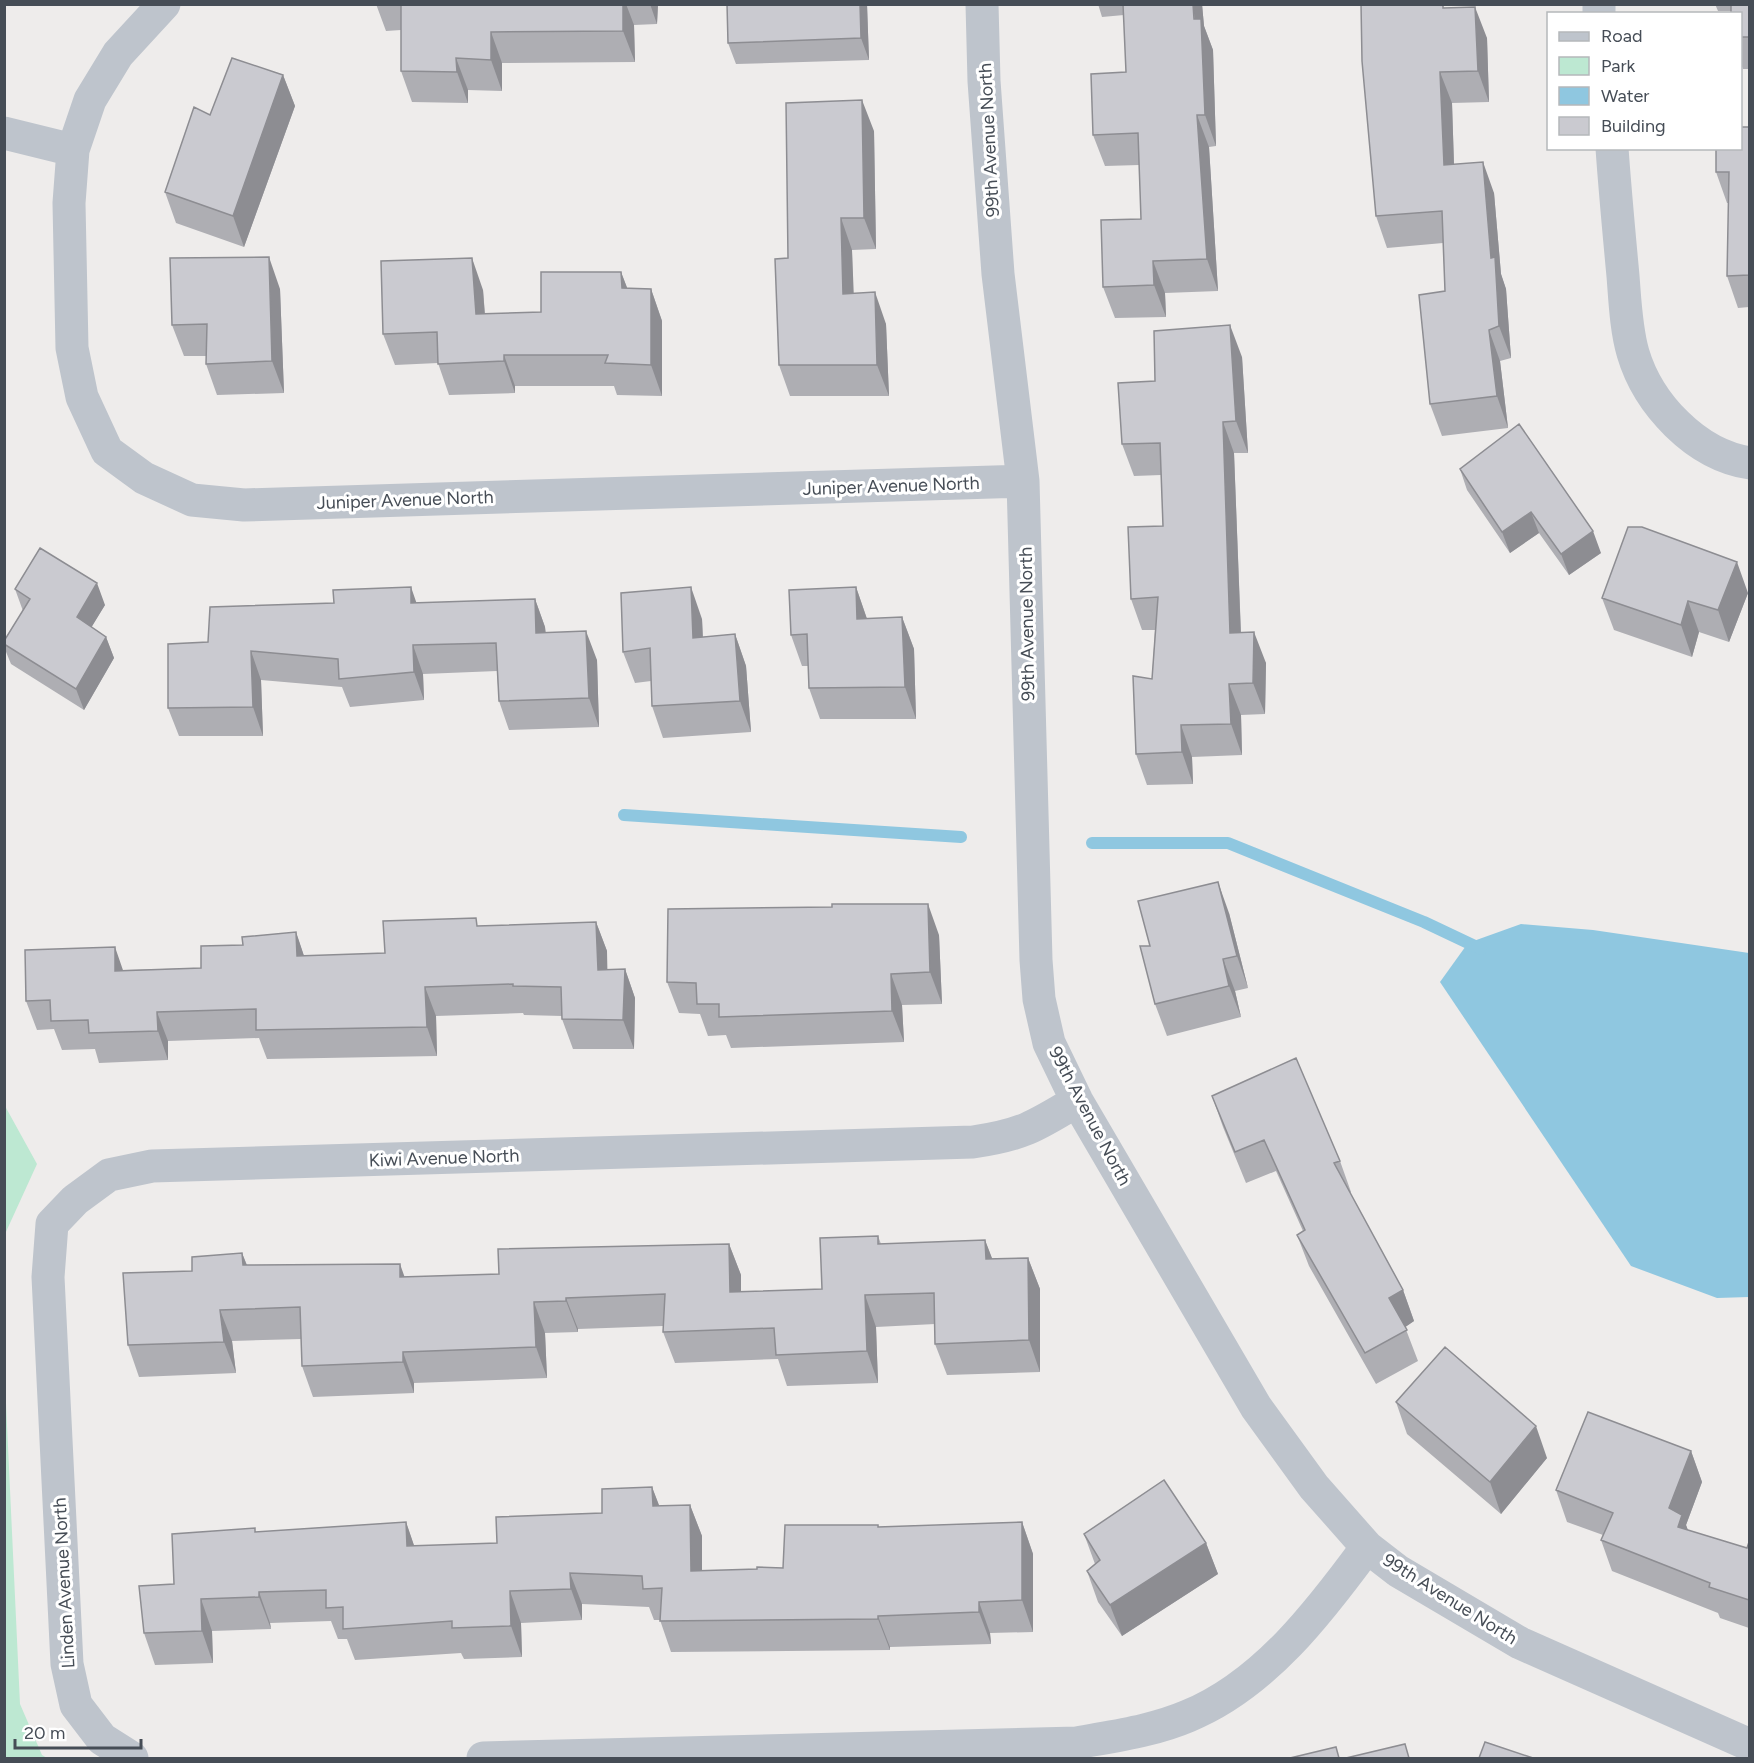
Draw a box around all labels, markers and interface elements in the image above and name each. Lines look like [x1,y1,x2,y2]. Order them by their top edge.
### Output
legend [1547,12,1742,150]
text: Road [1601,25,1642,47]
text: Park [1601,55,1636,77]
street label: 99th Avenue North [974,62,1004,218]
text: Water [1601,85,1649,107]
text: Building [1601,115,1666,137]
street label: Juniper Avenue North [802,472,980,500]
street label: Juniper Avenue North [316,486,494,514]
street label: 99th Avenue North [1015,547,1039,701]
street label: 99th Avenue North [1044,1043,1136,1189]
street label: Kiwi Avenue North [368,1144,520,1172]
street label: Linden Avenue North [49,1497,79,1669]
street label: 99th Avenue North [1379,1549,1521,1649]
scale bar [15,1712,141,1750]
text: 20 m [24,1722,65,1744]

